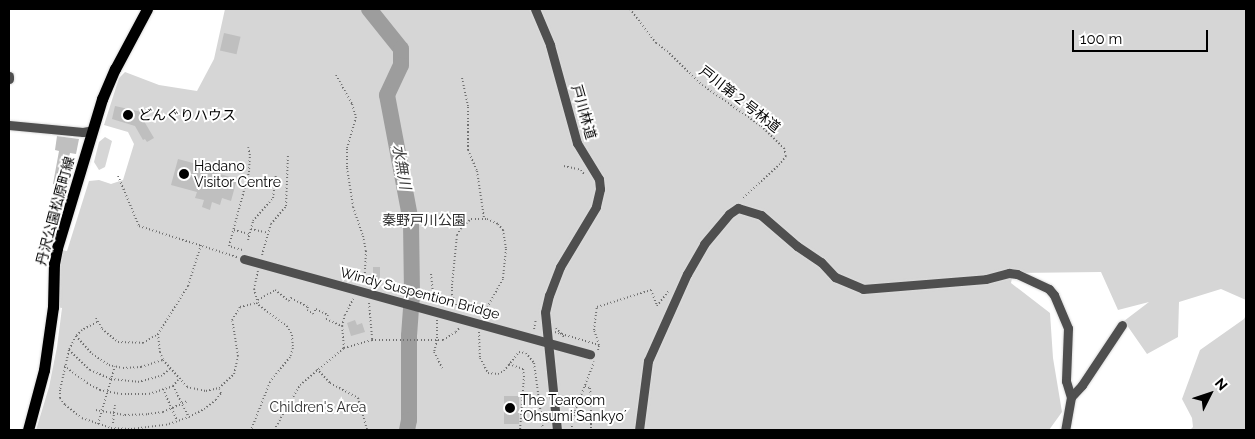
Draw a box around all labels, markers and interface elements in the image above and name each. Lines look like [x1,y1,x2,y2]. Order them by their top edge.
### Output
scale bar [1075,20,1211,52]
text: 100 m [1080,30,1122,48]
street label: 戸川第２号林道 [696,62,784,136]
street label: 戸川林道 [568,83,600,141]
place label: どんぐりハウス [138,107,236,123]
marker: どんぐりハウス [122,109,134,121]
water label: 水無川 [388,143,414,191]
street label: 丹沢公園松原町線 [32,155,78,267]
place label: Hadano Visitor Centre [194,158,281,190]
marker: Hadano Visitor Centre [178,168,190,180]
park label: 秦野戸川公園 [382,212,466,228]
street label: Windy Suspention Bridge [338,264,502,322]
north arrow [1185,369,1235,419]
text: N [1212,375,1231,393]
place label: The Tearoom ´Ohsumi Sankyo´ [520,392,627,424]
park label: Children's Area [269,399,367,415]
marker: The Tearoom ´Ohsumi Sankyo´ [504,402,516,414]

